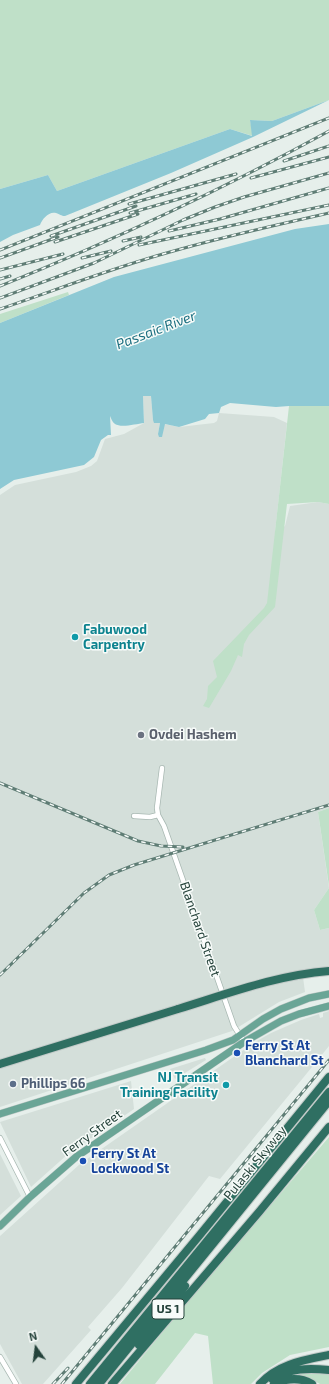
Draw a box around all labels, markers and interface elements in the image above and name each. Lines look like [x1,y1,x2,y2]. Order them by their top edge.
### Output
water label: Passaic River [114,307,198,353]
place label: Fabuwood Carpentry [83,622,147,653]
marker: Fabuwood Carpentry [70,632,80,642]
place label: Ovdei Hashem [149,727,237,743]
marker: Ovdei Hashem [136,730,146,740]
street label: Blanchard Street [176,880,224,978]
place label: Ferry St At Blanchard St [245,1038,324,1069]
marker: Ferry St At Blanchard St [232,1048,242,1058]
place label: NJ Transit Training Facility [120,1070,218,1101]
place label: Phillips 66 [21,1076,85,1092]
marker: Phillips 66 [8,1079,18,1089]
marker: NJ Transit Training Facility [221,1080,231,1090]
street label: Ferry Street [59,1106,125,1160]
street label: Pulaski Skyway [220,1123,290,1203]
place label: Ferry St At Lockwood St [91,1146,169,1177]
marker: Ferry St At Lockwood St [78,1156,88,1166]
road number: US 1 [152,1299,184,1319]
north arrow [16,1328,56,1368]
text: N [28,1329,38,1343]

